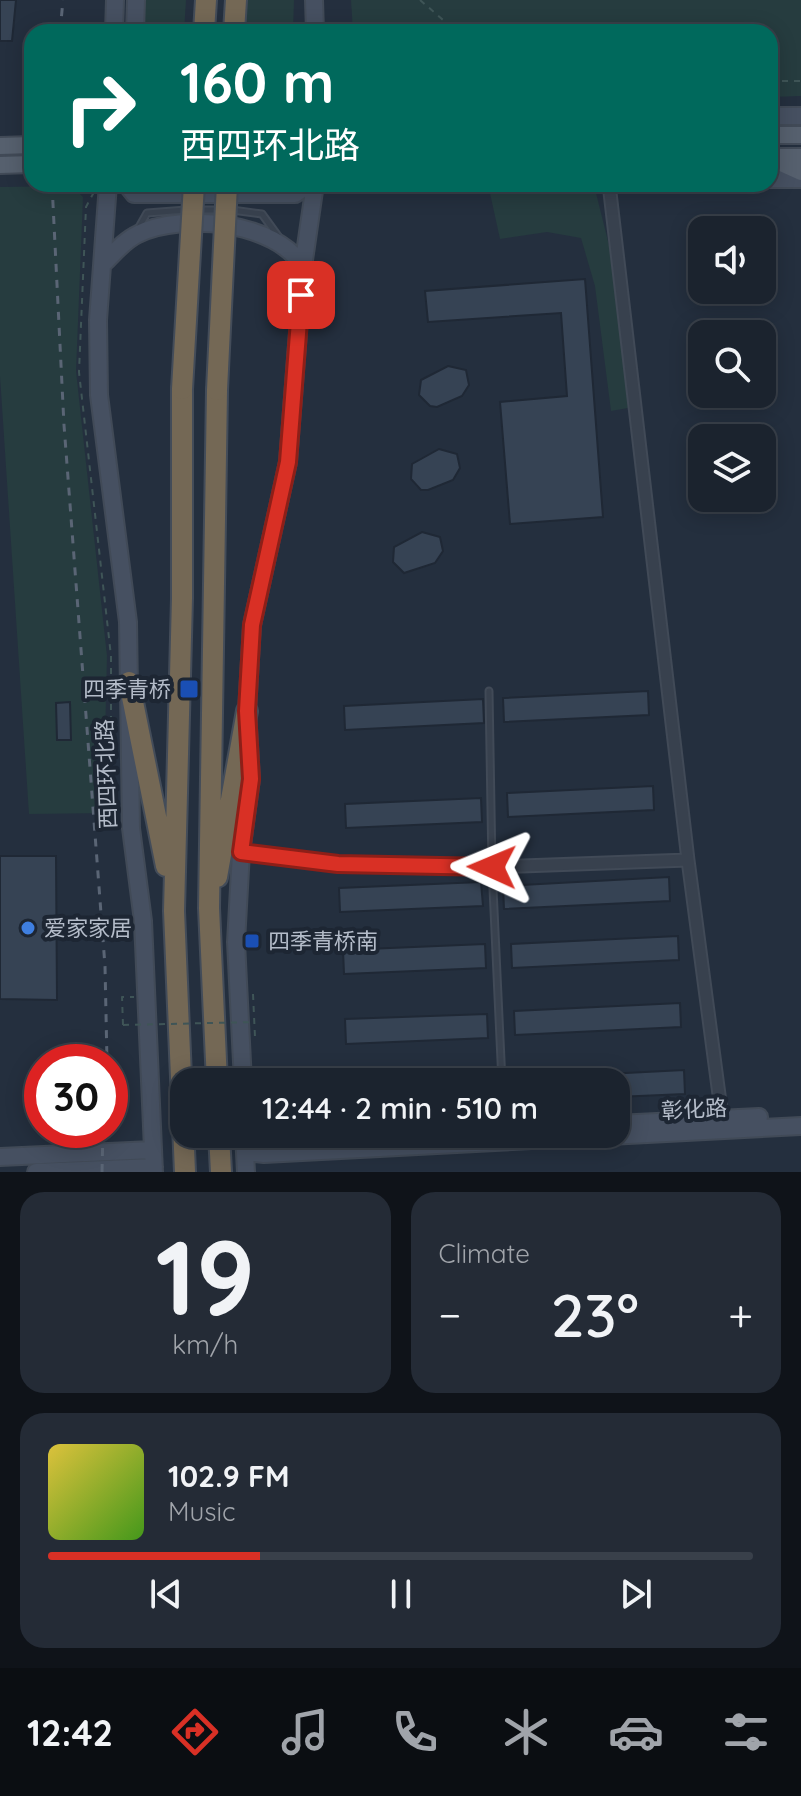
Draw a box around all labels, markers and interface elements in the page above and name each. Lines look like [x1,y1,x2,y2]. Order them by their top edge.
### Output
text: 160 m [180,47,334,117]
icon: right [48,56,152,160]
text: 西四环北路 [180,122,360,167]
map controls [688,216,776,512]
button: sound [688,216,776,304]
pin [267,261,335,329]
icon: arrive [279,273,323,317]
button: search [688,320,776,408]
button: layers [688,424,776,512]
place label: 四季青桥 [83,675,171,703]
marker: 四季青桥 [178,678,200,700]
street label: 西四环北路 [90,719,122,829]
position arrow [450,825,534,909]
place label: 爱家家居 [44,914,132,942]
marker: 爱家家居 [19,919,37,937]
place label: 四季青桥南 [268,927,378,955]
marker: 四季青桥南 [243,932,261,950]
speed limit sign: 30 [24,1044,128,1148]
text: 12:44 · 2 min · 510 m [262,1089,538,1127]
street label: 彰化路 [660,1093,728,1125]
text: 19 [155,1211,255,1341]
text: Climate [439,1237,530,1270]
text: 23° [551,1277,639,1352]
text: − [439,1287,461,1342]
text: + [728,1287,753,1342]
text: km/h [172,1328,238,1361]
text: 102.9 FM [168,1457,290,1495]
text: Music [168,1495,236,1528]
icon: previous [144,1572,188,1616]
icon: pause [379,1572,423,1616]
icon: next [614,1572,658,1616]
icon: directions [167,1704,223,1760]
icon: music [277,1704,333,1760]
icon: phone [387,1704,443,1760]
icon: climate [498,1704,554,1760]
icon: car [608,1704,664,1760]
icon: filters [718,1704,774,1760]
text: 12:42 [27,1710,113,1755]

